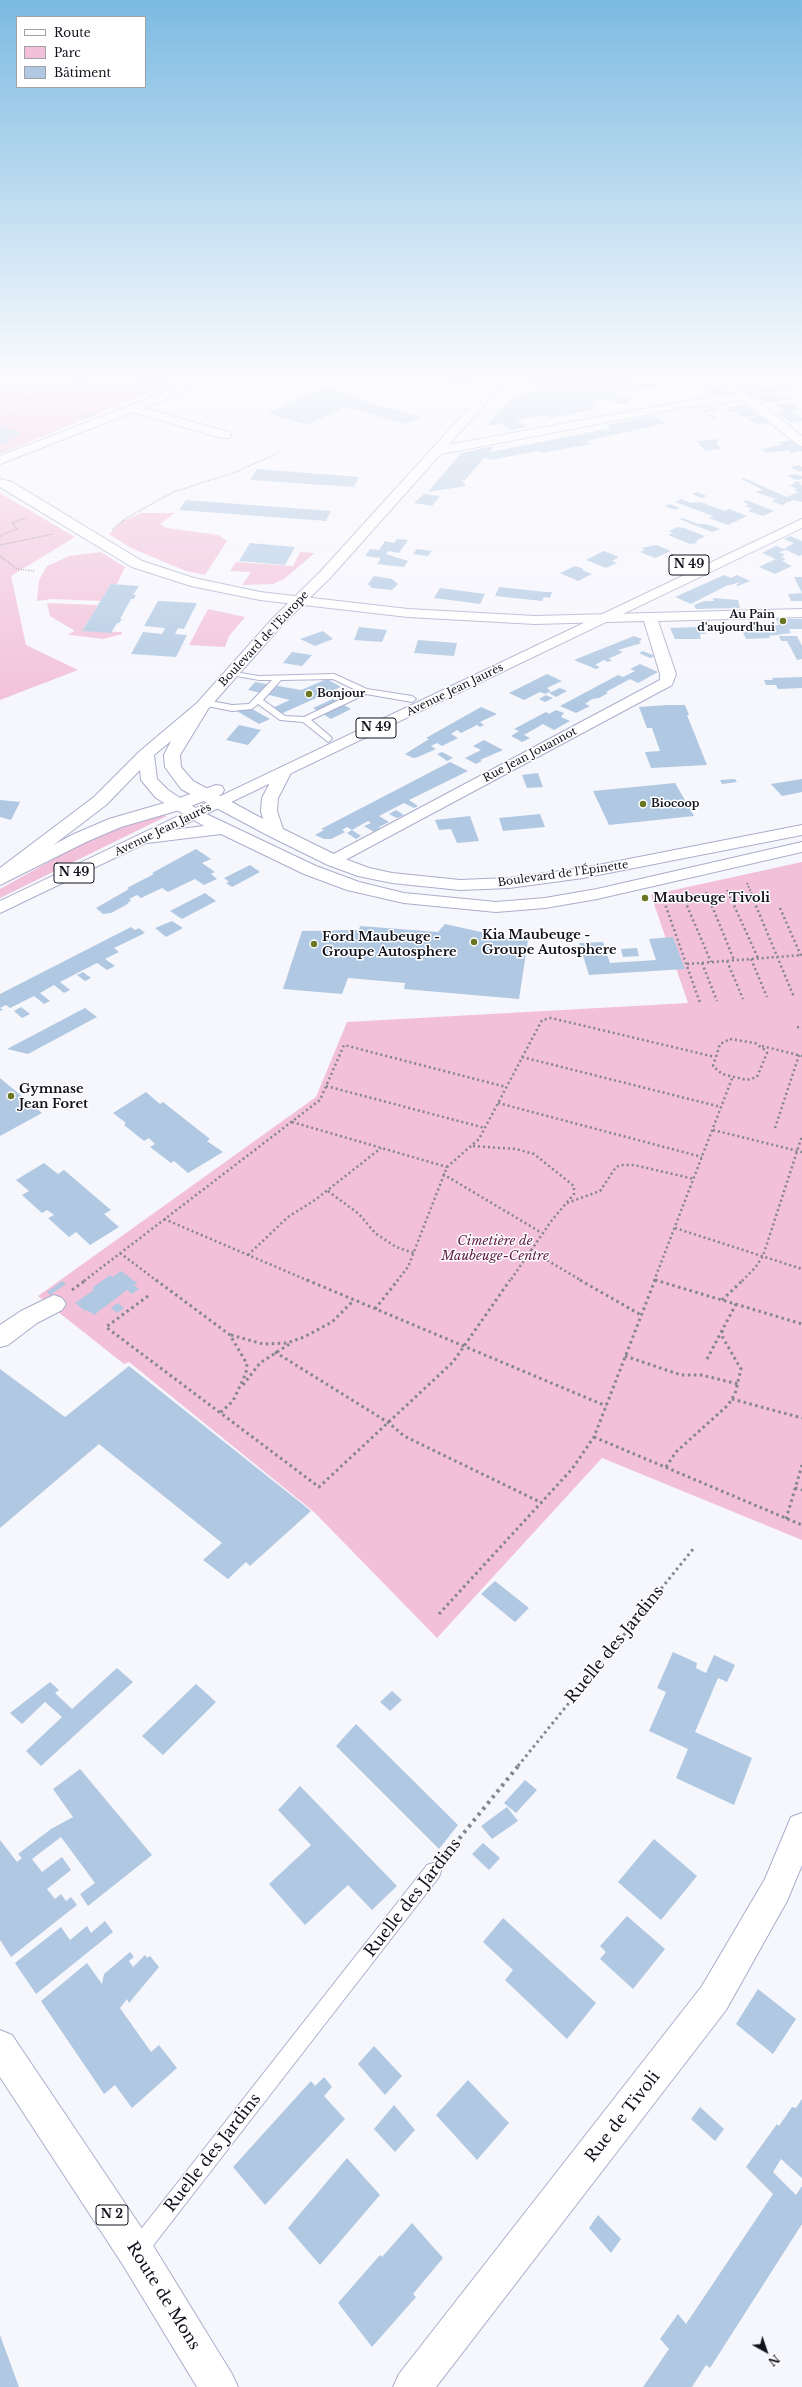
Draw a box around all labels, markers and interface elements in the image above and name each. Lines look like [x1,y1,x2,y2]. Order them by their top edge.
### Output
legend [16,16,146,88]
text: Route [54,25,91,40]
text: Parc [54,45,81,60]
text: Bâtiment [54,65,111,80]
road number: N 49 [669,555,709,575]
street label: Boulevard de l'Europe [216,589,312,689]
place label: Au Pain d'aujourd'hui [697,608,775,634]
marker: Au Pain d'aujourd'hui [778,616,788,626]
street label: Avenue Jean Jaurès [404,661,506,719]
place label: Bonjour [317,687,365,701]
marker: Bonjour [304,689,314,699]
road number: N 49 [356,718,396,738]
street label: Rue Jean Jouannot [481,725,579,785]
place label: Biocoop [651,797,699,811]
marker: Biocoop [638,799,648,809]
street label: Avenue Jean Jaurès [112,801,214,859]
street label: Boulevard de l'Épinette [497,858,629,890]
road number: N 49 [54,863,94,883]
place label: Maubeuge Tivoli [653,890,770,906]
marker: Maubeuge Tivoli [640,893,650,903]
place label: Kia Maubeuge - Groupe Autosphere [482,927,617,958]
place label: Ford Maubeuge - Groupe Autosphere [322,929,457,960]
marker: Kia Maubeuge - Groupe Autosphere [469,937,479,947]
marker: Ford Maubeuge - Groupe Autosphere [309,939,319,949]
place label: Gymnase Jean Foret [19,1081,88,1112]
marker: Gymnase Jean Foret [6,1091,16,1101]
park label: Cimetière de Maubeuge-Centre [441,1233,549,1264]
street label: Ruelle des Jardins [562,1583,668,1707]
street label: Ruelle des Jardins [361,1835,465,1961]
street label: Rue de Tivoli [582,2068,664,2166]
street label: Ruelle des Jardins [161,2090,265,2216]
road number: N 2 [96,2205,128,2225]
street label: Route de Mons [122,2238,204,2354]
north arrow [746,2331,786,2371]
text: N [765,2352,782,2369]

